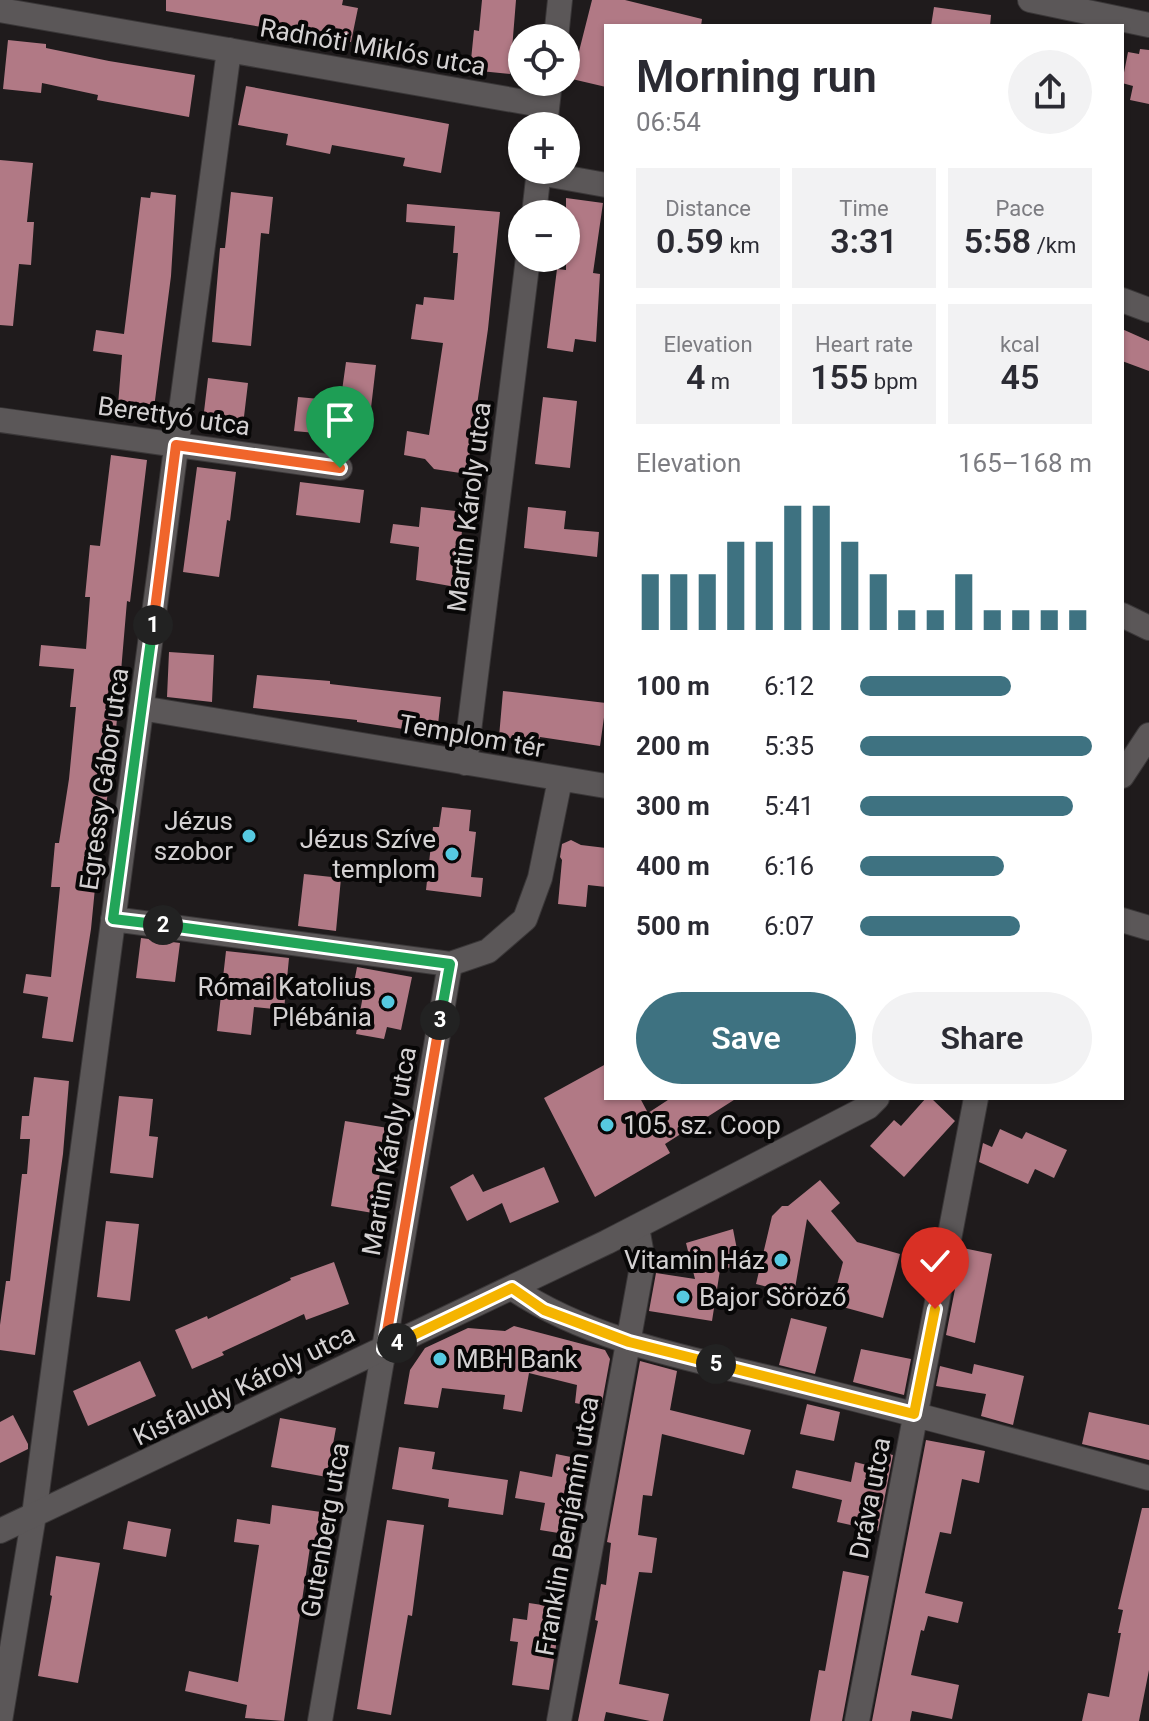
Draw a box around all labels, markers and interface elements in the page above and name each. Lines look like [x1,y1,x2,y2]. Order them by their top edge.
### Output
street label: Radnóti Miklós utca [258,12,488,82]
map controls [508,24,580,272]
button: locate [508,24,580,96]
button: share [1008,50,1092,134]
text: Morning run [636,51,877,103]
text: 06:54 [636,107,701,137]
button: + [508,112,580,184]
text: Distance [665,196,751,221]
text: Time [839,196,889,221]
text: Pace [996,196,1044,221]
button: − [508,200,580,272]
text: 0.59 [656,221,724,261]
text: 3:31 [830,221,898,261]
text: 5:58 [964,221,1031,261]
text: km [724,233,760,258]
text: /km [1031,233,1076,258]
text: Elevation [663,332,753,357]
text: Heart rate [815,332,913,357]
text: kcal [1000,332,1040,357]
text: 4 [686,357,705,397]
text: 155 [810,357,868,397]
text: 45 [1001,357,1039,397]
text: m [705,369,730,394]
text: bpm [868,369,918,394]
pin [306,386,374,468]
street label: Berettyó utca [96,390,252,442]
icon: arrive [318,398,362,442]
street label: Martin Károly utca [441,400,497,614]
text: Elevation [636,448,741,478]
text: 165–168 m [958,448,1092,478]
pin: 1 [133,605,173,645]
text: 1 [147,612,159,637]
street label: Egressy Gábor utca [74,666,134,892]
text: 100 m [636,671,710,701]
text: 6:12 [764,671,814,701]
street label: Templom tér [397,708,547,764]
text: 200 m [636,731,710,761]
text: 5:35 [764,731,814,761]
text: 300 m [636,791,710,821]
text: 5:41 [764,791,814,821]
place label: Jézus szobor [154,806,233,866]
place label: Jézus Szíve templom [300,824,436,884]
marker: Jézus szobor [240,827,258,845]
marker: Jézus Szíve templom [443,845,461,863]
text: 400 m [636,851,710,881]
text: 6:16 [764,851,814,881]
pin: 2 [143,905,183,945]
text: 500 m [636,911,710,941]
text: 6:07 [764,911,814,941]
text: 2 [157,912,169,937]
place label: Római Katolius Plébánia [198,972,372,1032]
button: Save [636,992,856,1084]
button: Share [872,992,1092,1084]
marker: Római Katolius Plébánia [379,993,397,1011]
pin: 3 [420,1000,460,1040]
text: 3 [434,1007,446,1032]
street label: Martin Károly utca [356,1044,422,1258]
place label: 105. sz. Coop [623,1110,781,1140]
marker: 105. sz. Coop [598,1116,616,1134]
pin [901,1227,969,1309]
icon: check [913,1239,957,1283]
place label: Vitamin Ház [624,1245,765,1275]
marker: Vitamin Ház [772,1251,790,1269]
place label: Bajor Söröző [699,1282,847,1312]
marker: Bajor Söröző [674,1288,692,1306]
street label: Kisfaludy Károly utca [128,1318,360,1452]
pin: 4 [377,1323,417,1363]
text: 4 [391,1330,403,1355]
place label: MBH Bank [456,1344,579,1374]
pin: 5 [696,1344,736,1384]
marker: MBH Bank [431,1350,449,1368]
text: 5 [710,1351,722,1376]
street label: Franklin Benjámin utca [529,1394,605,1658]
street label: Dráva utca [844,1435,896,1561]
street label: Gutenberg utca [295,1440,355,1620]

